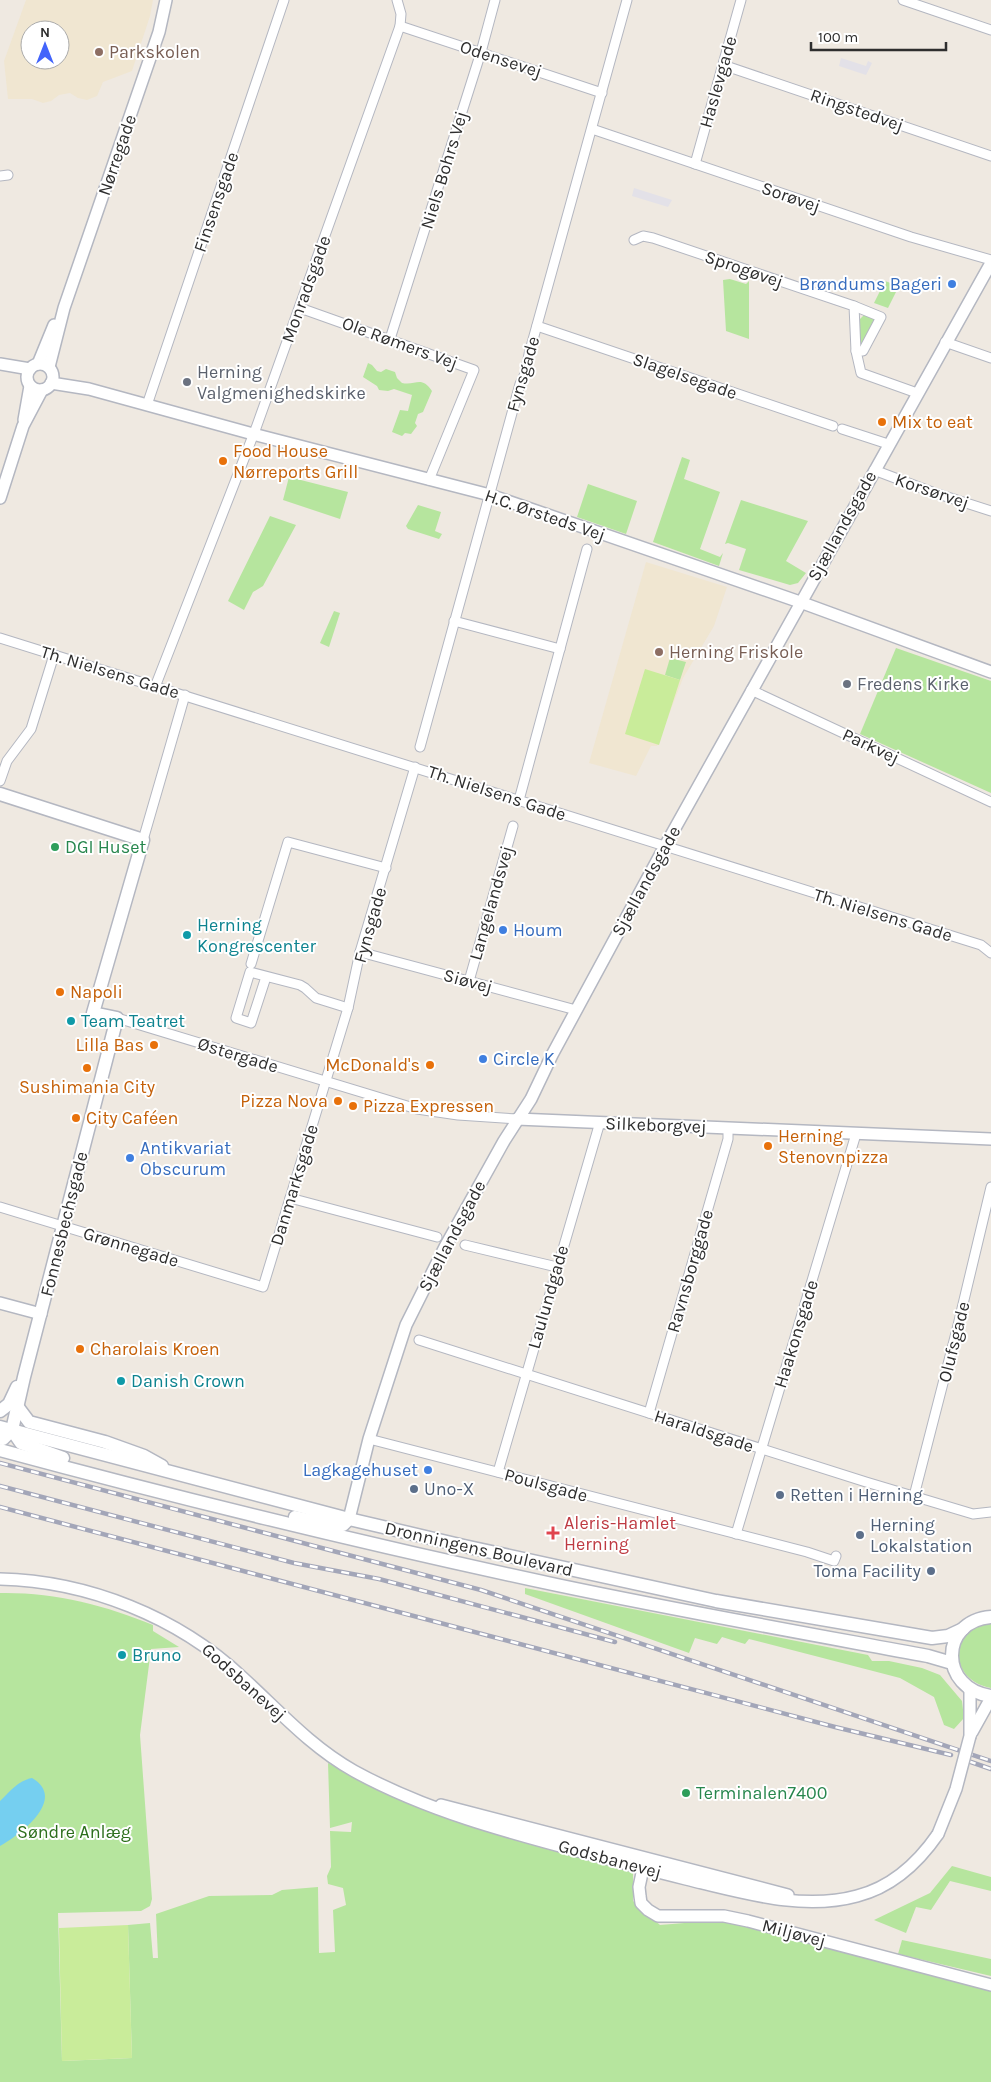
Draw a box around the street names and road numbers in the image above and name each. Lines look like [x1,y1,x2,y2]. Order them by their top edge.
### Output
street label: Haslevgade [694,34,742,130]
street label: Odensevej [457,35,545,83]
street label: Ringstedvej [807,84,907,136]
street label: Niels Bohrs Vej [416,108,472,232]
street label: Nørregade [93,112,141,198]
street label: Finsensgade [189,149,243,255]
street label: Sorøvej [759,177,823,217]
street label: Monradsgade [276,232,336,346]
street label: Sprogøvej [702,245,786,293]
street label: Ole Rømers Vej [339,312,461,374]
street label: Fynsgade [502,334,544,414]
street label: Slagelsegade [630,348,740,404]
street label: Sjællandsgade [803,467,881,585]
street label: Korsørvej [892,468,972,514]
street label: H.C. Ørsteds Vej [482,484,608,546]
street label: Th. Nielsens Gade [38,640,182,704]
street label: Parkvej [839,723,903,769]
street label: Th. Nielsens Gade [425,760,569,826]
street label: Sjællandsgade [607,822,685,940]
street label: Langelandsvej [464,843,518,963]
street label: Th. Nielsens Gade [811,883,955,947]
street label: Fynsgade [349,885,391,965]
street label: Siøvej [441,964,495,998]
street label: Østergade [195,1032,281,1078]
street label: Silkeborgvej [605,1112,707,1138]
street label: Danmarksgade [265,1122,323,1248]
street label: Fonnesbechsgade [35,1149,93,1299]
street label: Sjællandsgade [413,1177,491,1295]
street label: Ravnsborggade [662,1207,718,1335]
street label: Grønnegade [80,1222,182,1272]
street label: Laulundgade [523,1243,573,1351]
street label: Haakonsgade [769,1277,823,1391]
street label: Olufsgade [933,1299,975,1385]
street label: Haraldsgade [651,1405,757,1457]
street label: Poulsgade [502,1463,590,1507]
street label: Dronningens Boulevard [383,1517,575,1581]
street label: Godsbanevej [197,1638,291,1726]
street label: Godsbanevej [556,1835,664,1883]
street label: Miljøvej [760,1914,828,1952]

